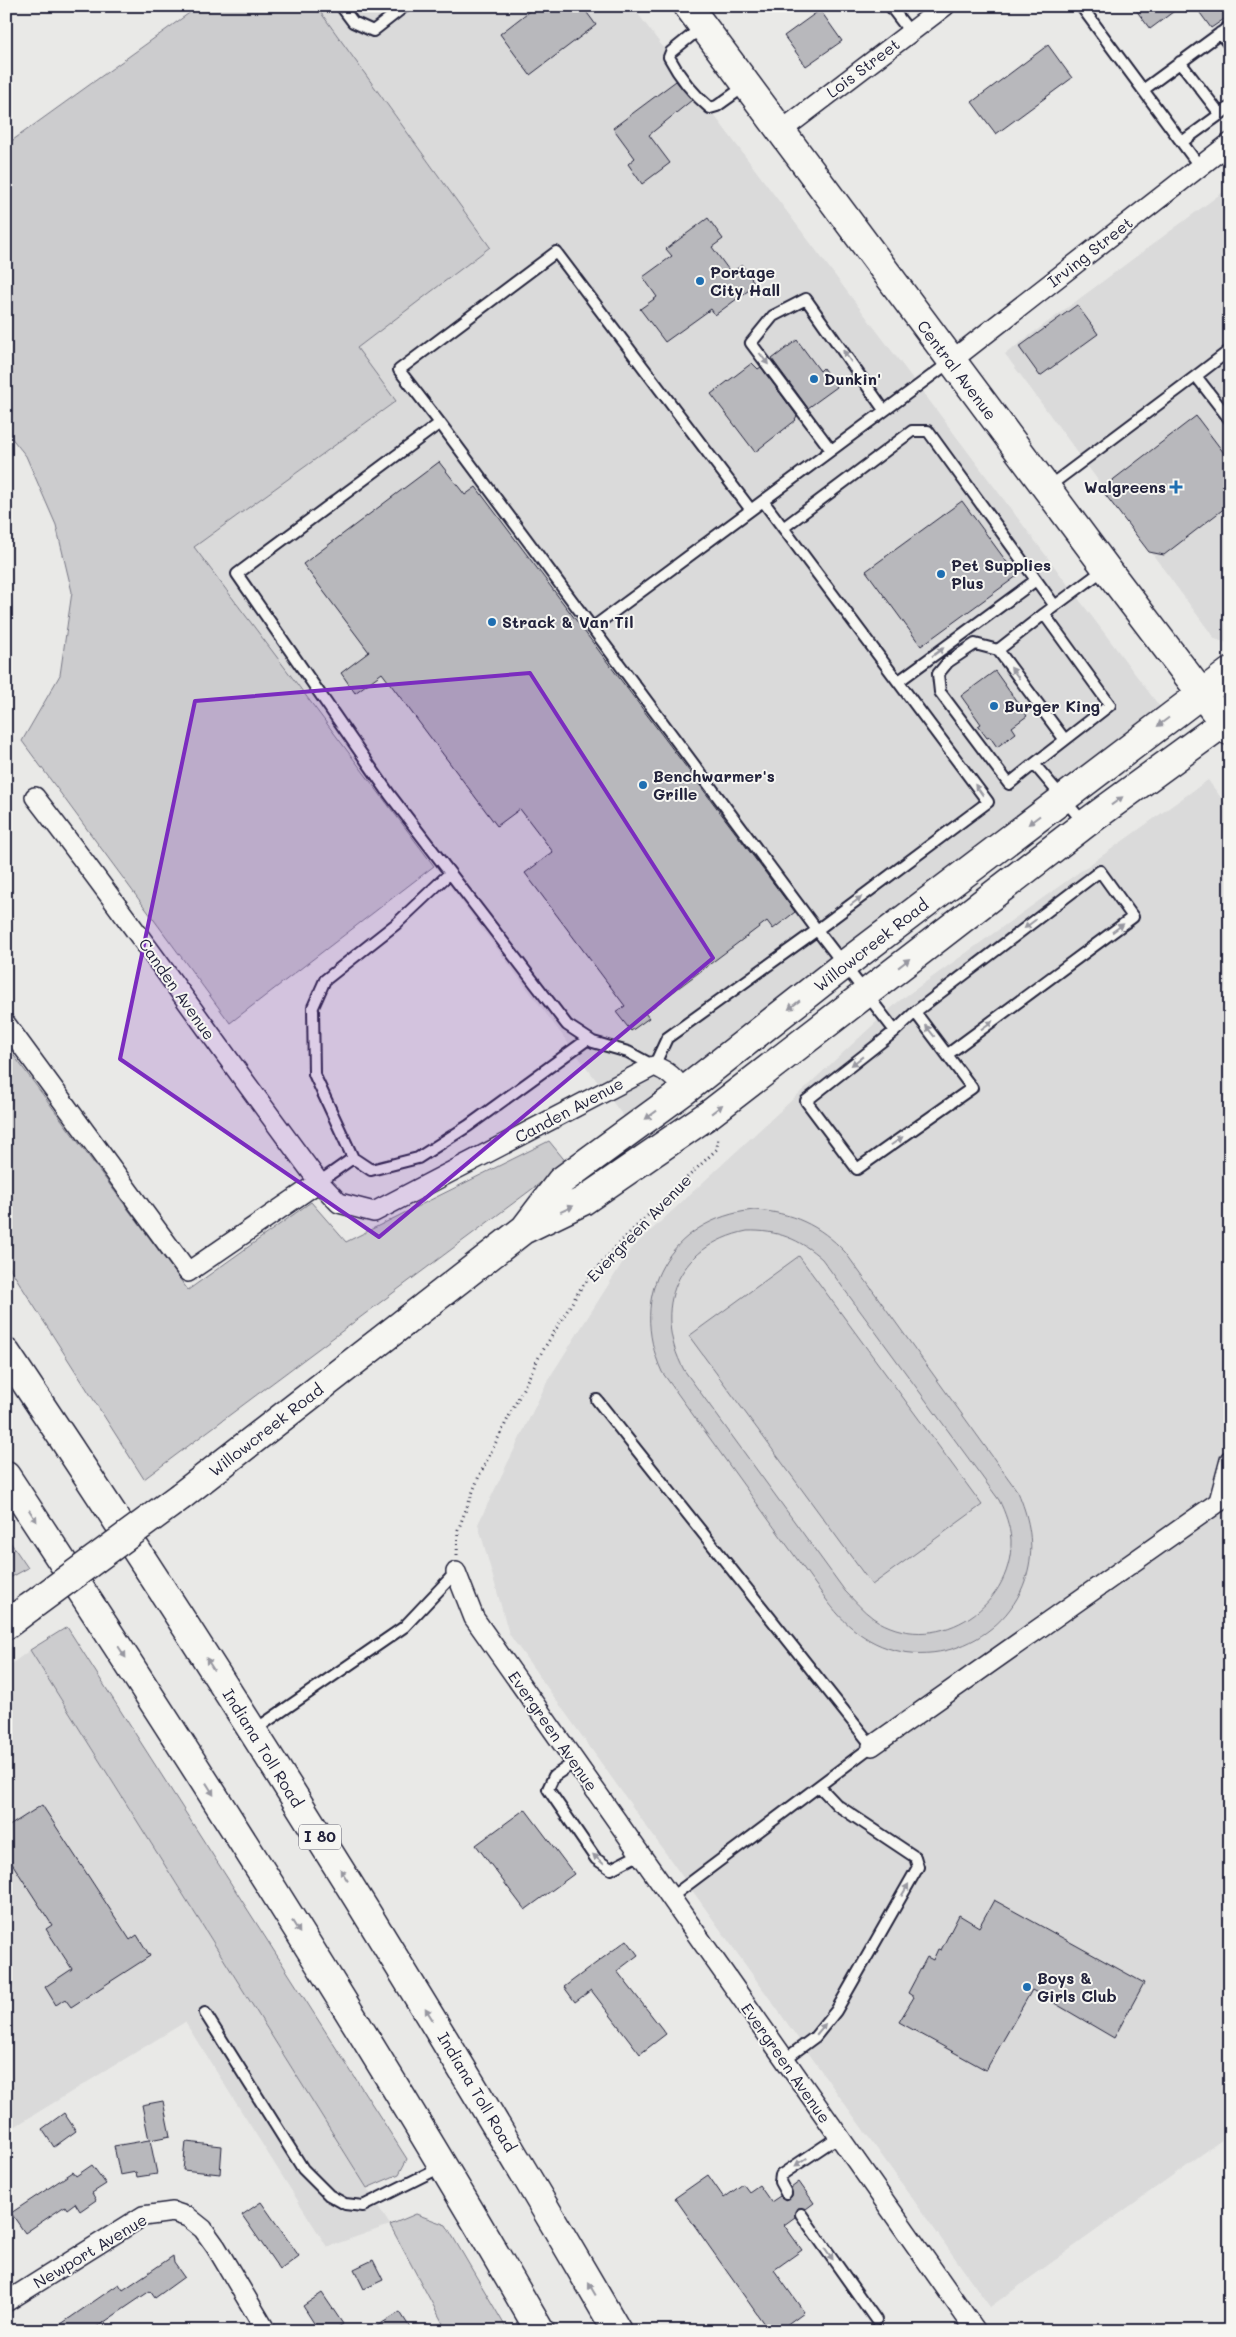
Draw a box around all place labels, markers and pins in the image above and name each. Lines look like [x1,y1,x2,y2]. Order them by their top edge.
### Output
place label: Portage City Hall [710,261,780,300]
marker: Portage City Hall [694,275,706,287]
place label: Dunkin' [824,368,881,389]
marker: Dunkin' [808,373,820,385]
place label: Walgreens [1084,476,1166,497]
marker: Walgreens [1170,481,1182,493]
place label: Pet Supplies Plus [951,554,1051,593]
marker: Pet Supplies Plus [935,568,947,580]
place label: Strack & Van Til [502,611,634,632]
marker: Strack & Van Til [486,616,498,628]
place label: Burger King [1004,695,1100,716]
marker: Burger King [988,700,1000,712]
place label: Benchwarmer's Grille [653,765,775,804]
marker: Benchwarmer's Grille [637,779,649,791]
place label: Boys & Girls Club [1037,1967,1117,2006]
marker: Boys & Girls Club [1021,1981,1033,1993]

